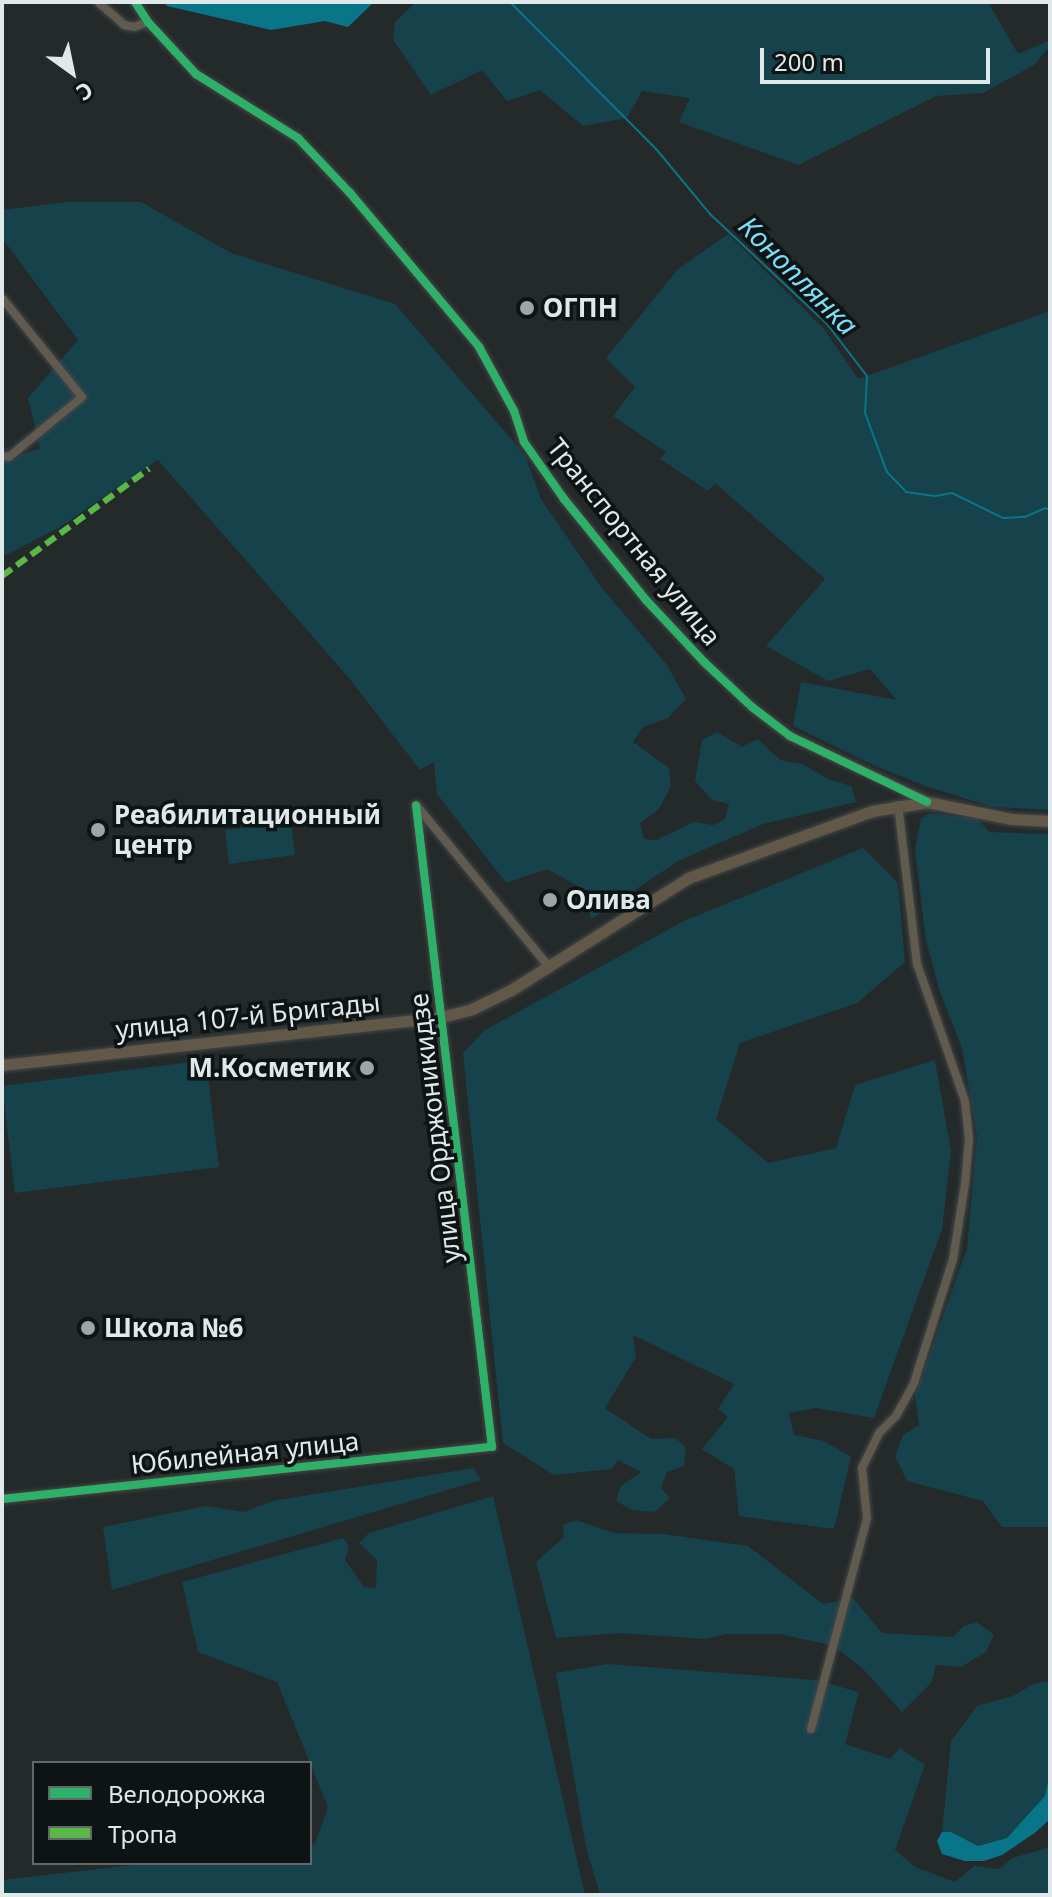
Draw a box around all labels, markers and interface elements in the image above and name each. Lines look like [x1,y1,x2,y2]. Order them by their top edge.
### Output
north arrow [32,32,112,112]
scale bar [764,32,994,82]
text: 200 m [774,45,844,78]
text: С [71,76,99,109]
water label: Коноплянка [733,209,865,341]
place label: ОГПН [543,292,618,324]
marker: ОГПН [518,299,536,317]
street label: Транспортная улица [541,432,727,652]
place label: Реабилитационный центр [114,799,381,860]
marker: Реабилитационный центр [89,821,107,839]
place label: Олива [566,884,651,916]
marker: Олива [541,891,559,909]
street label: улица 107-й Бригады [114,987,382,1045]
street label: улица Орджоникидзе [403,992,467,1264]
place label: М.Косметик [189,1052,351,1084]
marker: М.Косметик [358,1059,376,1077]
place label: Школа №6 [104,1312,243,1344]
marker: Школа №6 [79,1319,97,1337]
street label: Юбилейная улица [129,1426,361,1480]
legend [32,1761,312,1865]
text: Велодорожка [108,1777,266,1810]
text: Тропа [108,1817,177,1850]

